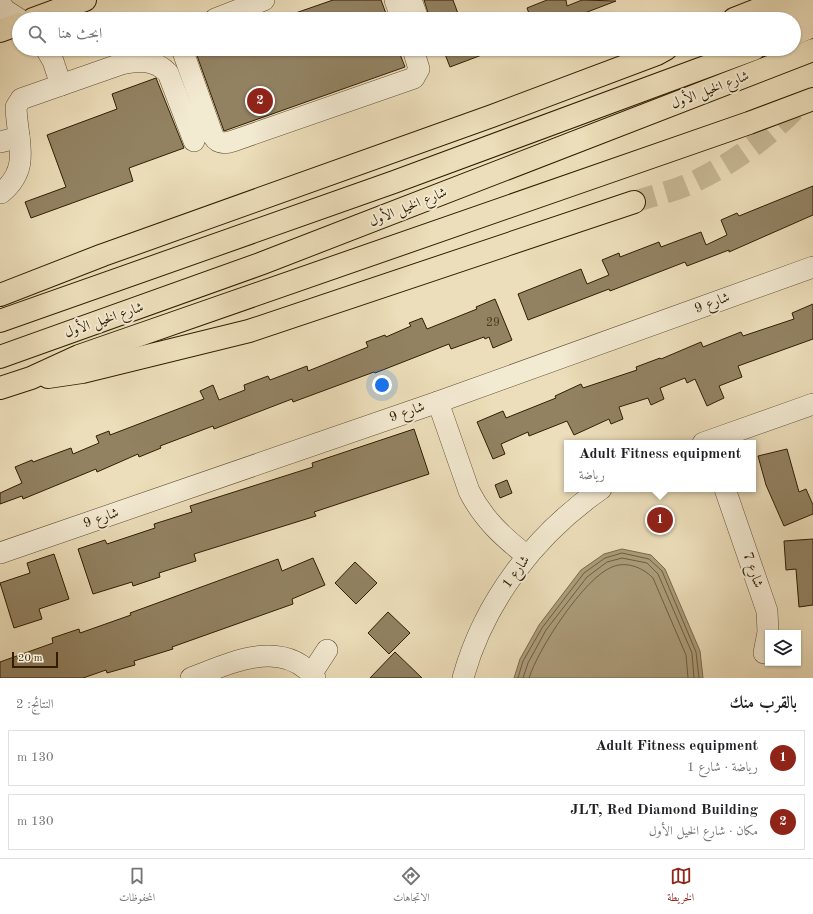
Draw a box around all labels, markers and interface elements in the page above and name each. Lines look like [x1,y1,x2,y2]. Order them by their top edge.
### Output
search box [12,12,801,56]
icon: search [26,23,48,45]
text: ابحث هنا [58,27,102,42]
street label: شارع الخيل الأول [668,65,752,115]
pin: 2 [247,86,273,116]
street label: شارع الخيل الأول [366,181,450,233]
street label: شارع 9 [693,290,733,320]
street label: شارع الخيل الأول [61,296,147,344]
house number: 29 [486,317,500,329]
your location [372,375,392,395]
street label: شارع 9 [388,399,428,428]
popup [564,440,756,492]
text: Adult Fitness equipment [579,447,741,462]
text: رياضة [579,469,605,482]
street label: شارع 9 [82,505,122,534]
pin: 1 [647,505,673,535]
street label: شارع 7 [737,551,766,591]
street label: شارع 1 [500,553,536,593]
map controls [765,630,801,666]
button: layers [765,630,801,666]
scale bar [12,650,58,669]
text: 20 m [18,653,43,664]
text: بالقرب منك [729,695,797,712]
text: النتائج: 2 [16,698,54,711]
text: Adult Fitness equipment [595,739,758,754]
text: 130 m [17,751,54,764]
text: 1 [779,751,787,764]
text: رياضة · شارع 1 [687,761,758,774]
text: JLT, Red Diamond Building [570,803,758,818]
text: 130 m [17,815,54,828]
text: 2 [779,815,787,828]
text: مكان · شارع الخيل الأول [649,825,758,838]
tab: المحفوظات [119,865,155,908]
tab: الاتجاهات [393,865,430,908]
tab: الخريطة [667,865,694,908]

